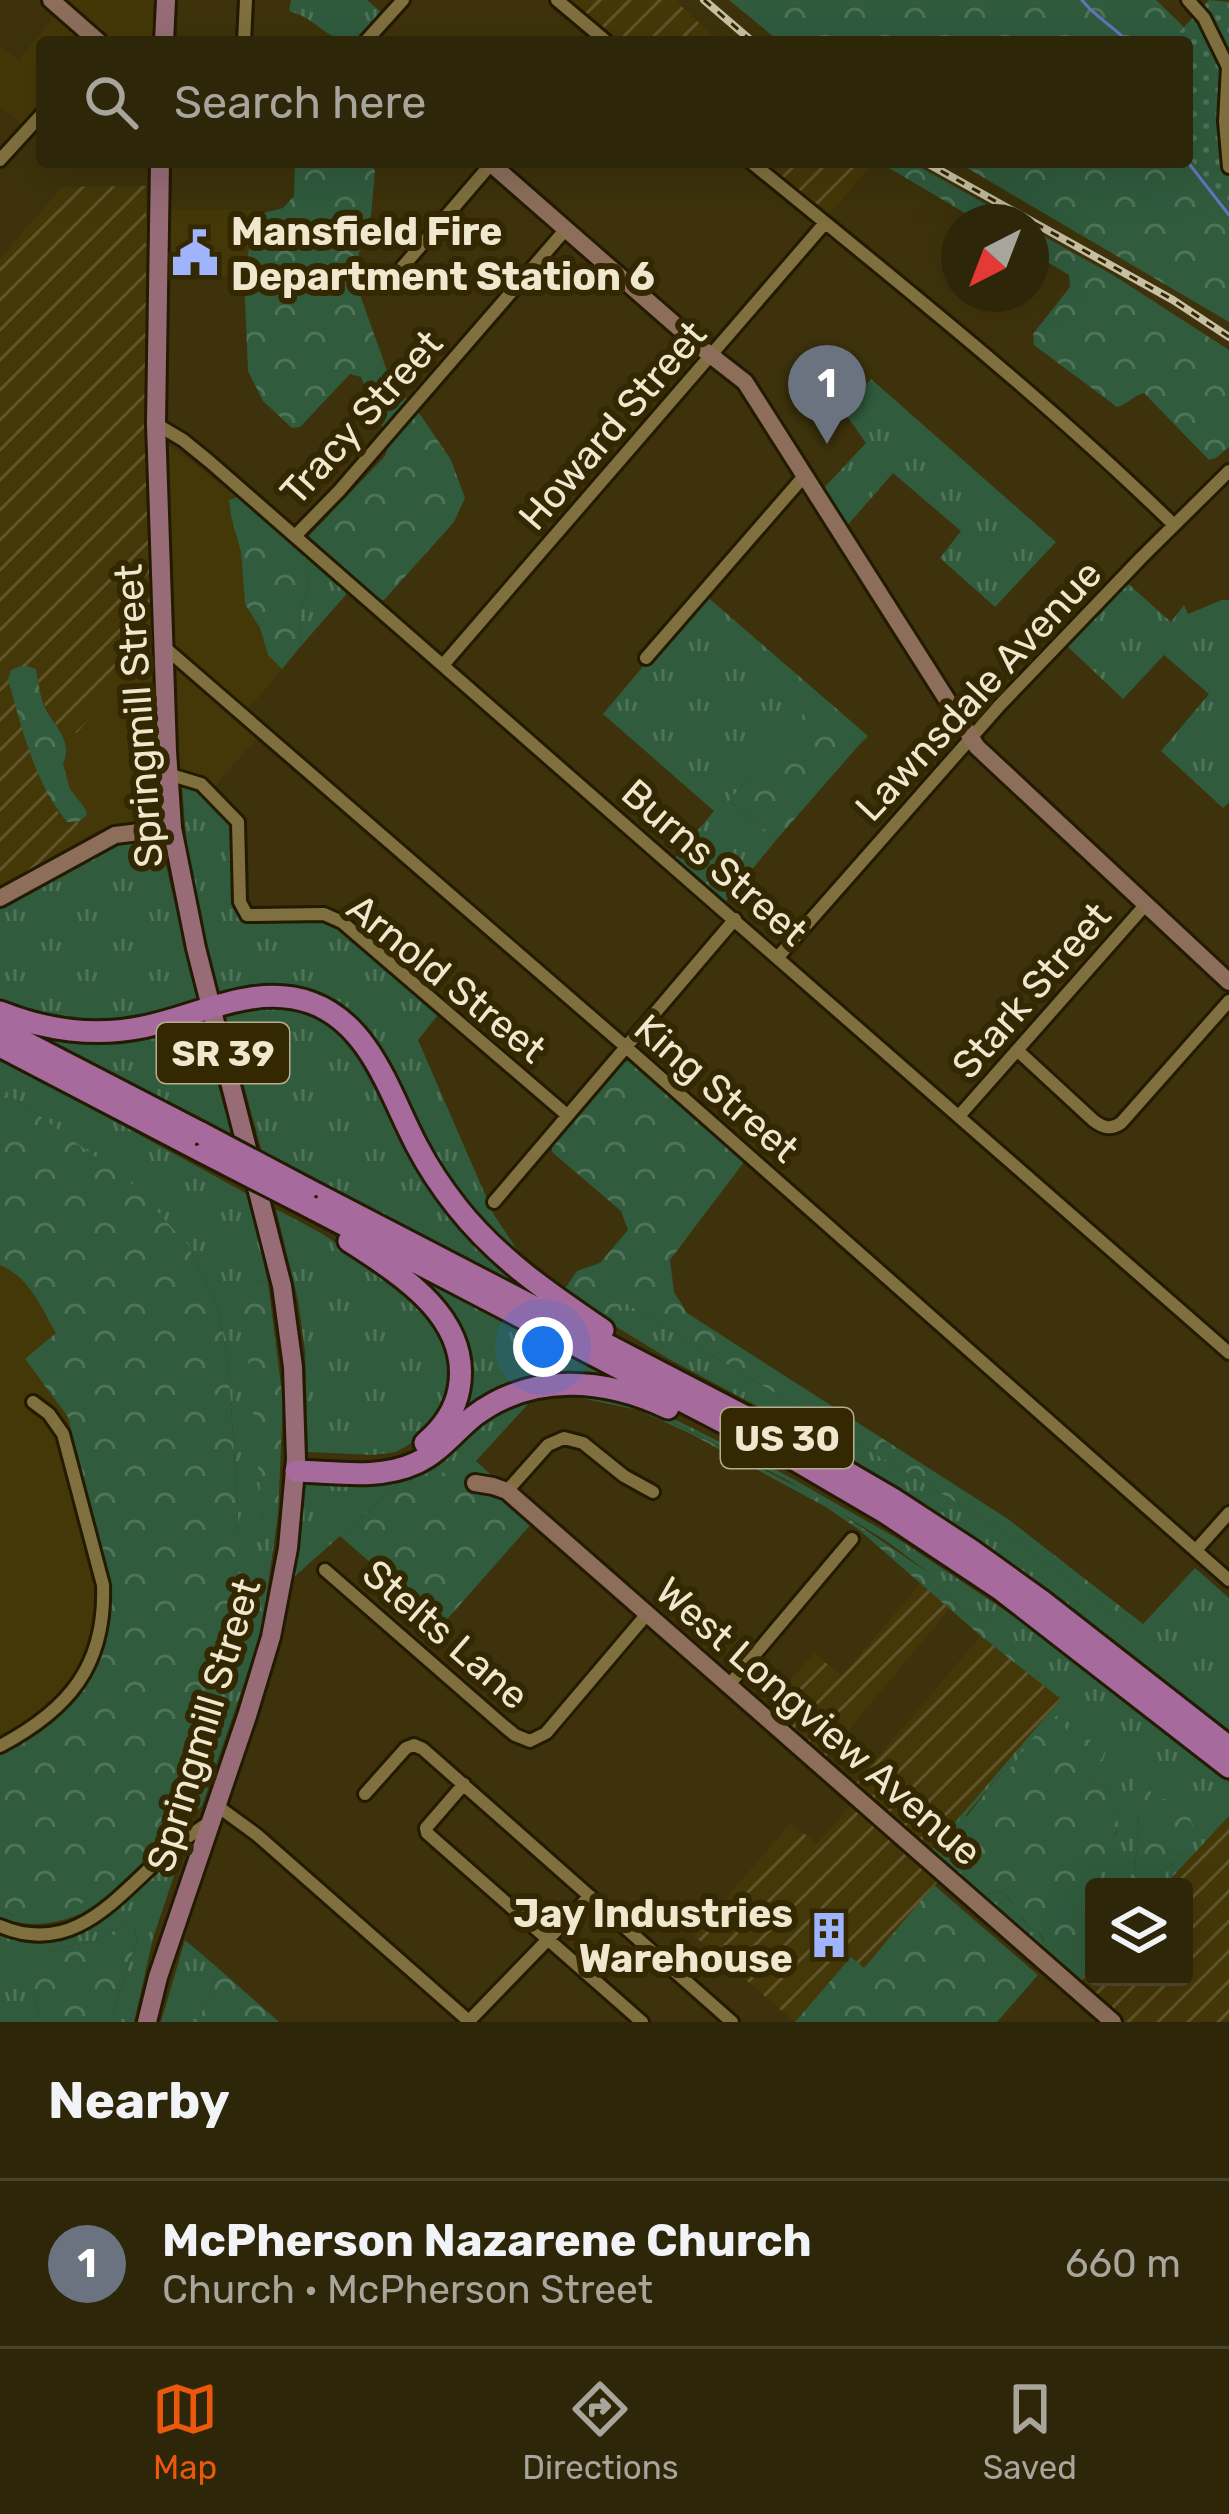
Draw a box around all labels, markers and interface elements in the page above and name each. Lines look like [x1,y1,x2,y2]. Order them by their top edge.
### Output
search box [36,36,1193,168]
icon: search [78,69,144,135]
text: Search here [174,76,426,129]
north arrow [941,204,1049,312]
place label: Mansfield Fire Department Station 6 [231,209,655,300]
public building icon: Mansfield Fire Department Station 6 [170,228,220,278]
street label: Howard Street [510,312,716,540]
street label: Tracy Street [271,321,452,514]
pin: 1 [788,345,866,444]
street label: Lawnsdale Avenue [846,551,1111,830]
street label: Springmill Street [105,563,173,869]
street label: Burns Street [612,770,816,956]
street label: Arnold Street [338,885,555,1073]
street label: Stark Street [943,893,1121,1088]
street label: King Street [625,1005,808,1172]
road number: SR 39 [157,1023,289,1083]
your location [513,1317,573,1377]
road number: US 30 [721,1408,853,1468]
street label: Stelts Lane [353,1550,538,1719]
street label: West Longview Avenue [646,1568,990,1875]
street label: Springmill Street [138,1573,270,1877]
map controls [1085,1878,1193,1986]
button: layers [1085,1878,1193,1986]
place label: Jay Industries Warehouse [513,1891,793,1982]
building icon: Jay Industries Warehouse [804,1910,854,1960]
text: Nearby [48,2070,230,2131]
text: McPherson Nazarene Church [162,2214,812,2267]
text: 1 [77,2241,97,2287]
text: 660 m [1065,2241,1181,2287]
text: Church · McPherson Street [162,2267,653,2313]
tab: Map [152,2376,218,2487]
tab: Directions [522,2376,679,2487]
tab: Saved [983,2376,1077,2487]

